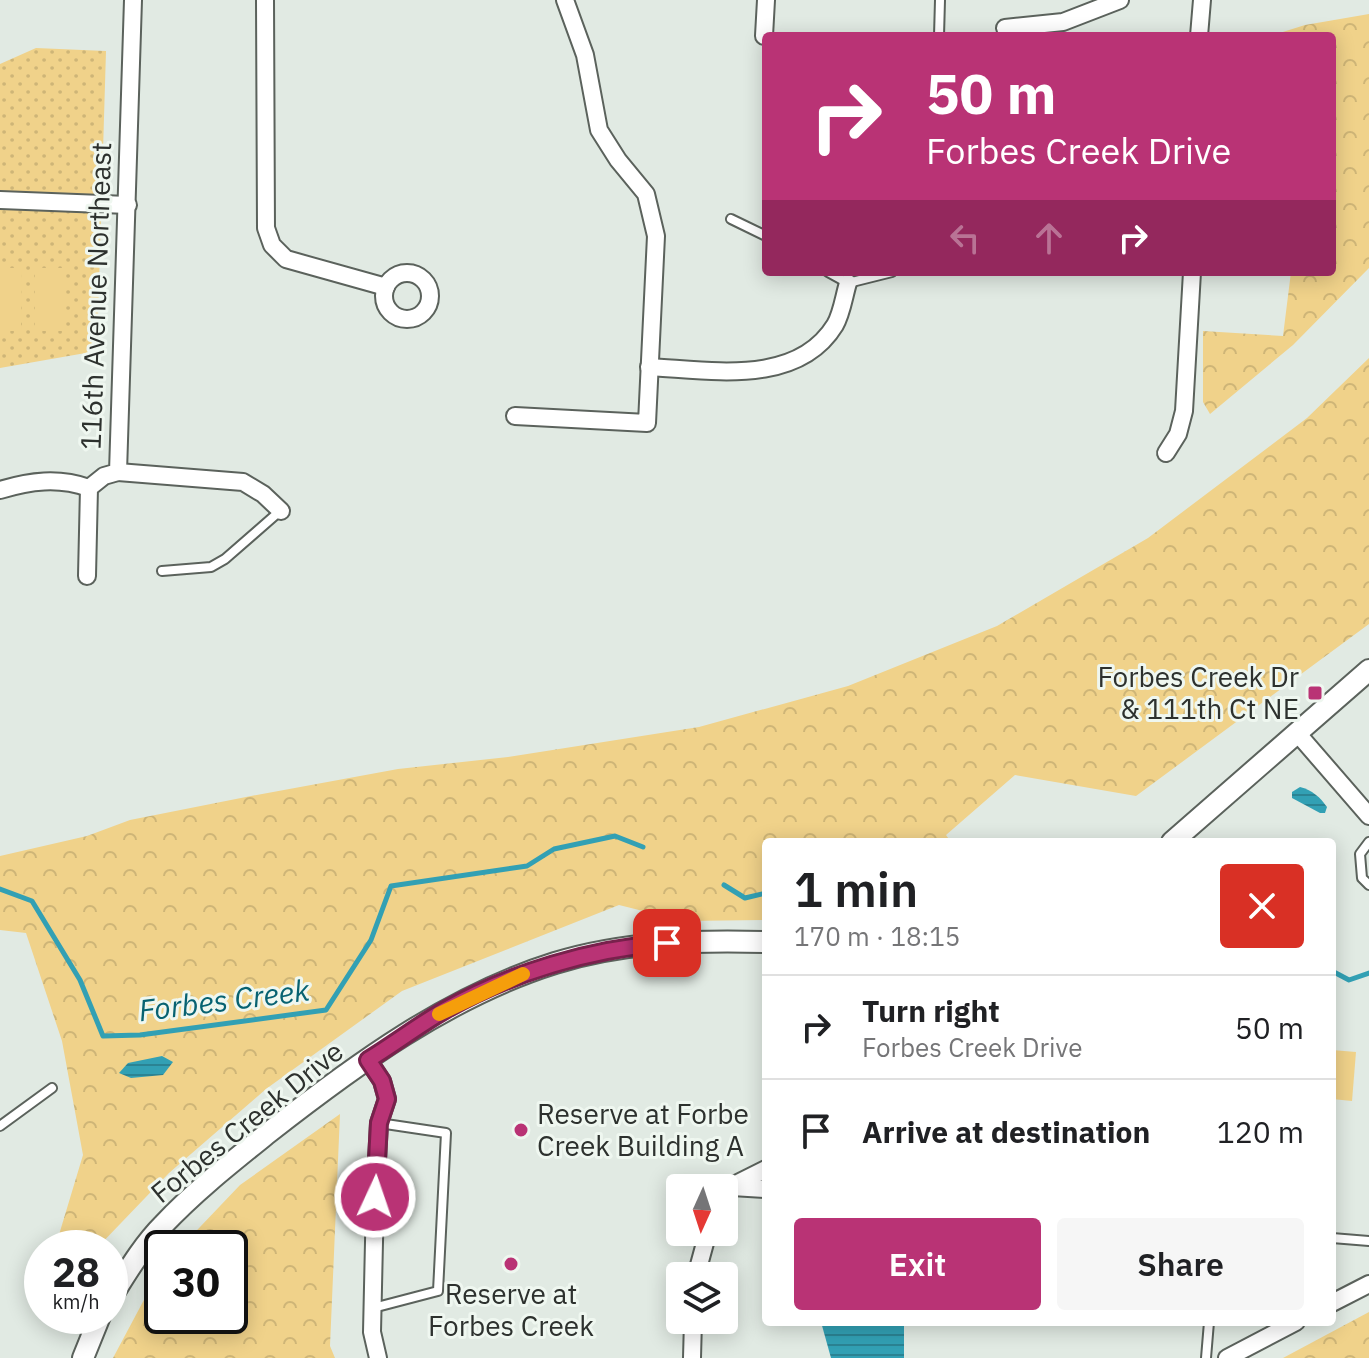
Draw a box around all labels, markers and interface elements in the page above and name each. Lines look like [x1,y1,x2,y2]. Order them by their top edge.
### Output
text: 50 m [926,57,1056,129]
icon: right [794,64,898,168]
text: Forbes Creek Drive [926,127,1231,174]
street label: 116th Avenue Northeast [72,141,119,451]
icon: left [943,216,987,260]
icon: ahead [1027,216,1071,260]
icon: right [1111,216,1155,260]
place label: Forbes Creek Dr & 111th Ct NE [1098,658,1299,727]
marker: Forbes Creek Dr & 111th Ct NE [1306,684,1324,702]
text: 1 min [794,858,918,920]
button: close [1220,864,1304,948]
pin [633,909,701,977]
text: 170 m · 18:15 [794,919,960,953]
icon: arrive [645,921,689,965]
water label: Forbes Creek [136,970,312,1029]
text: Turn right [862,991,1000,1030]
icon: right [794,1005,838,1049]
text: 50 m [1235,1008,1304,1047]
text: Forbes Creek Drive [862,1030,1082,1064]
street label: Forbes Creek Drive [143,1033,351,1211]
place label: Reserve at Forbe Creek Building A [537,1095,749,1164]
icon: arrive [794,1109,838,1153]
text: Arrive at destination [862,1112,1150,1151]
text: 120 m [1217,1112,1304,1151]
marker: Reserve at Forbe Creek Building A [512,1121,530,1139]
position arrow [333,1155,417,1239]
north arrow [666,1174,738,1246]
map controls [666,1174,738,1334]
button: Exit [794,1218,1041,1310]
button: Share [1057,1218,1304,1310]
speed limit sign: 30 [144,1230,248,1334]
text: 28 [52,1246,100,1298]
marker: Reserve at Forbes Creek [502,1255,520,1273]
button: layers [666,1262,738,1334]
place label: Reserve at Forbes Creek [428,1275,594,1344]
text: km/h [52,1288,100,1315]

